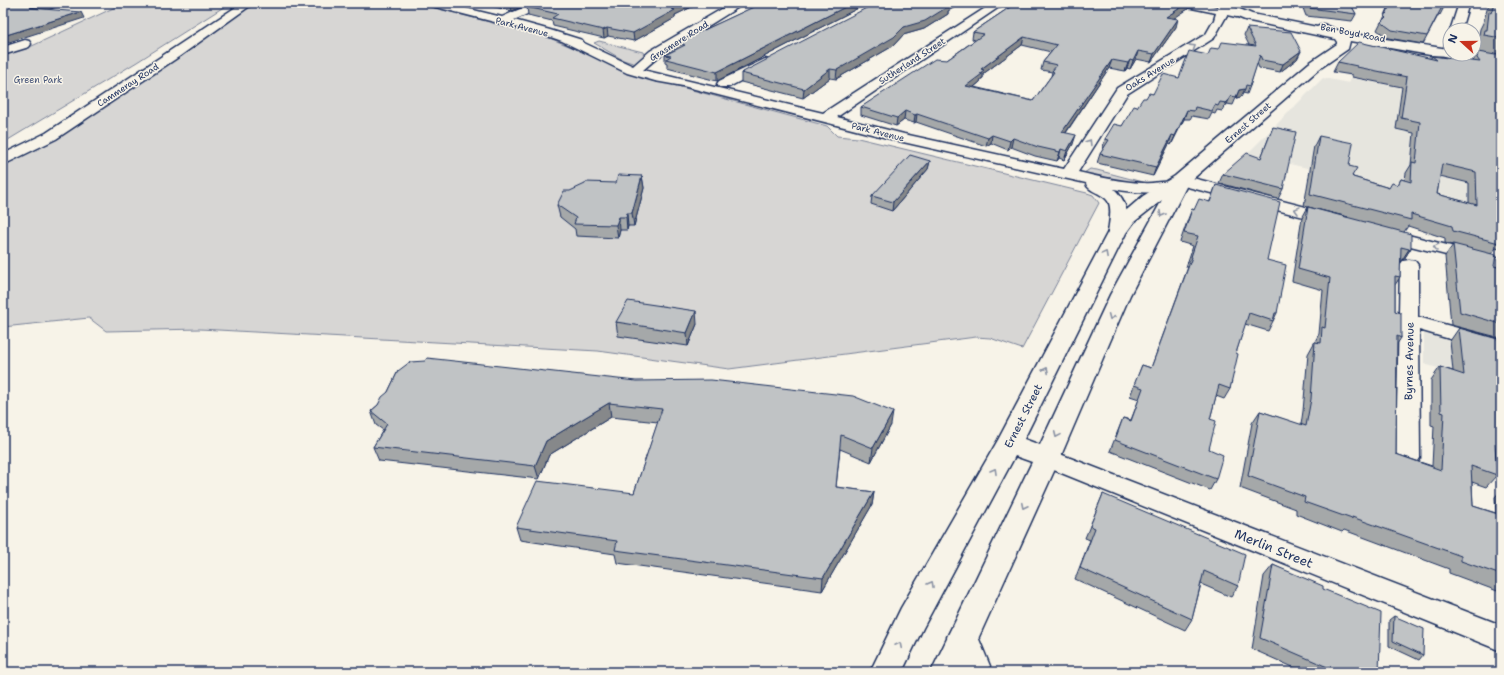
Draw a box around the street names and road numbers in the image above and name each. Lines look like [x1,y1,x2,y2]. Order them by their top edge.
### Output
street label: Park Avenue [494,14,550,40]
street label: Grasmere Road [647,18,711,64]
street label: Ben Boyd Road [1319,21,1387,45]
street label: Sutherland Street [876,35,948,87]
street label: Oaks Avenue [1123,54,1177,94]
street label: Cammeray Road [95,60,161,109]
street label: Ernest Street [1222,100,1274,146]
street label: Park Avenue [850,120,906,144]
street label: Byrnes Avenue [1401,322,1418,400]
street label: Ernest Street [1001,381,1046,451]
street label: Merlin Street [1232,525,1316,572]

